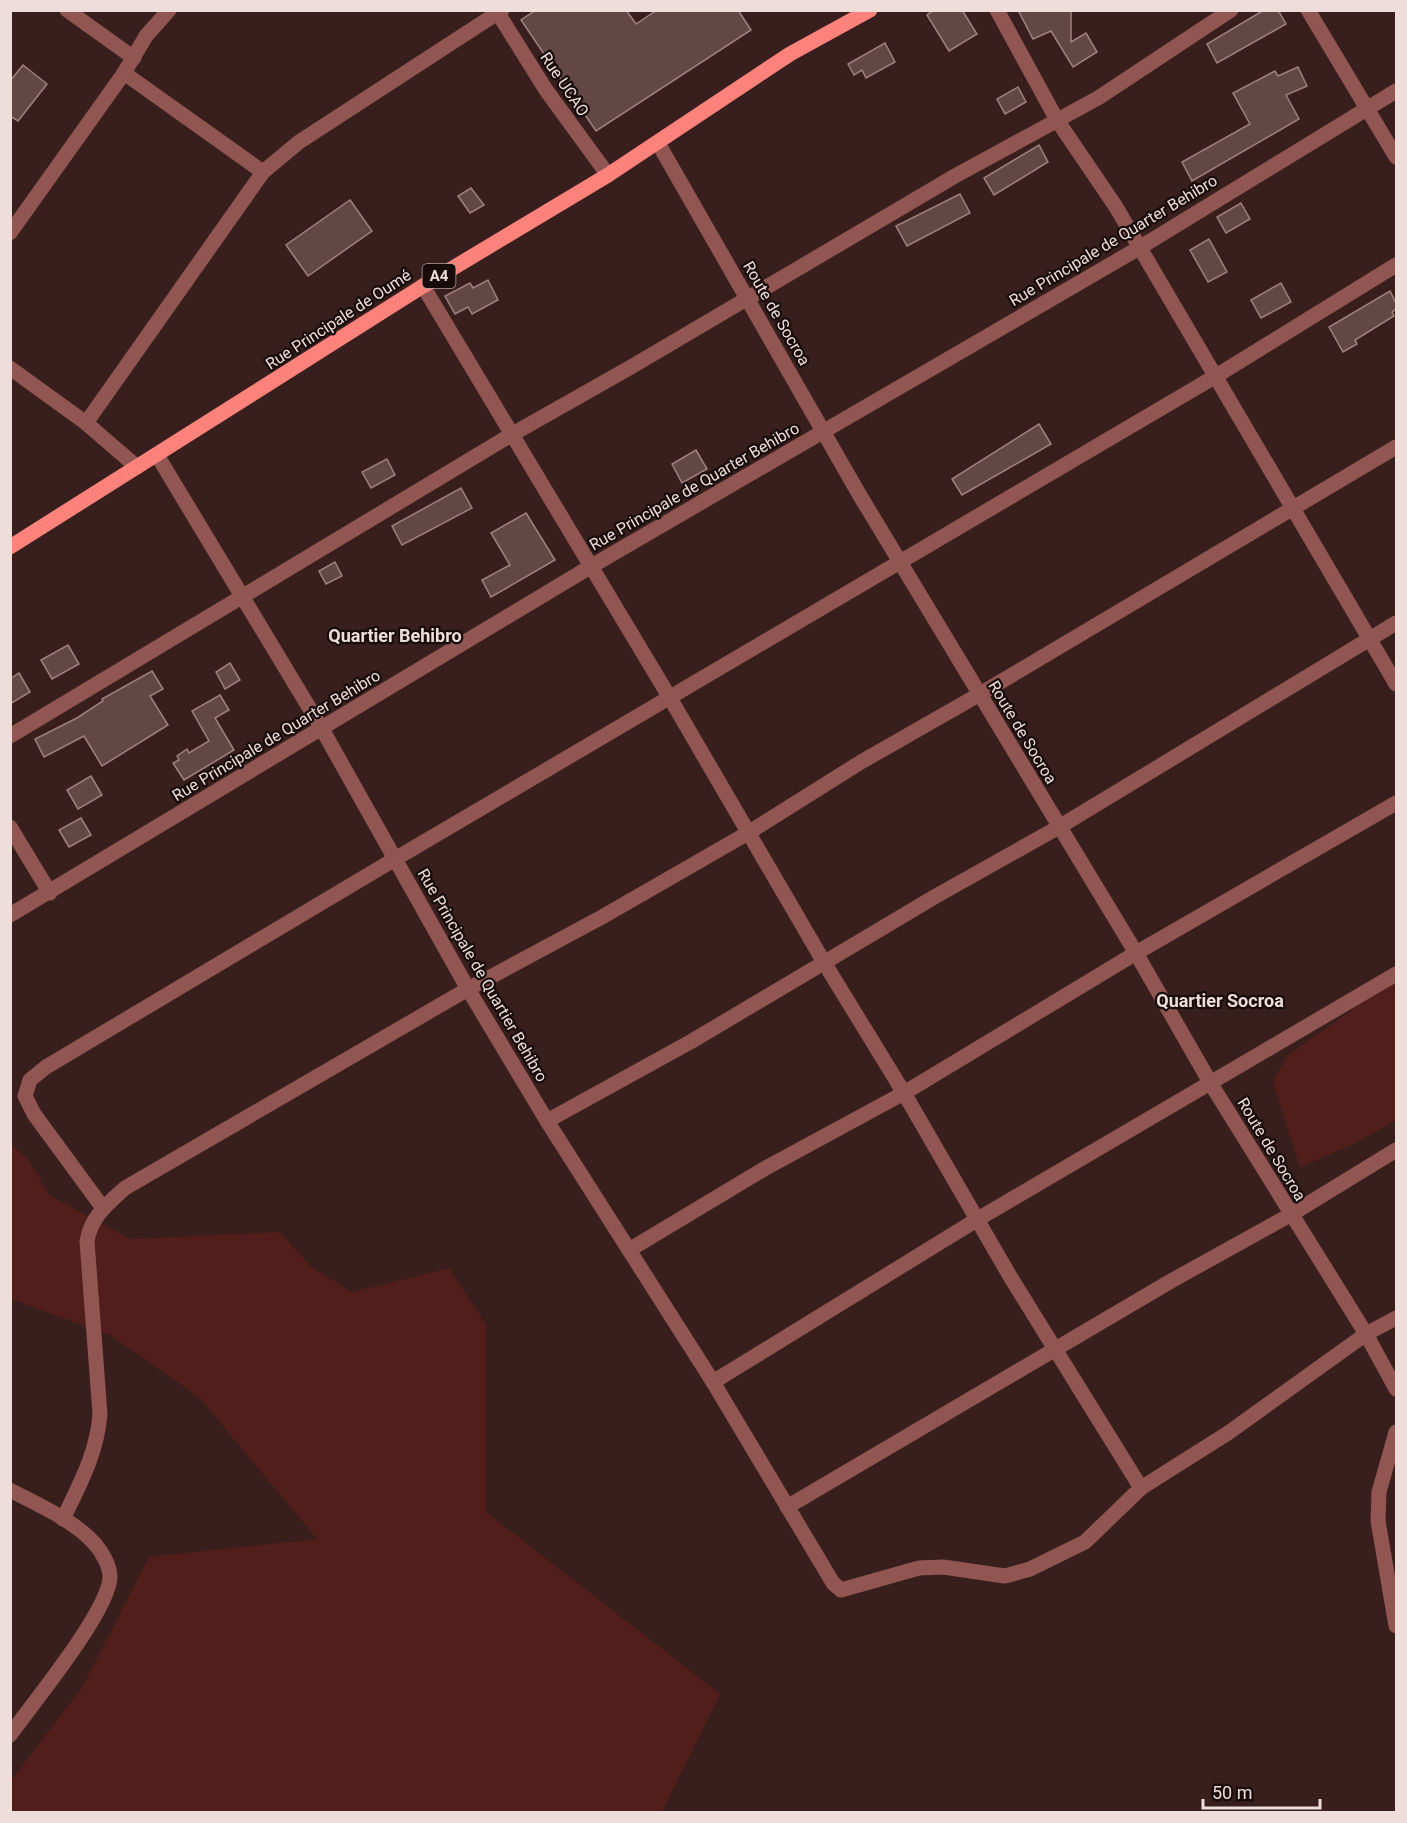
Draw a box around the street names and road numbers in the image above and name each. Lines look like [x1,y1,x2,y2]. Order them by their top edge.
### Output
street label: Rue UCAO [536,49,593,120]
street label: Rue Principale de Quarter Behibro [1006,171,1221,310]
street label: Route de Socroa [739,258,814,369]
road number: A4 [422,264,456,288]
street label: Rue Principale de Oumé [262,265,415,374]
street label: Rue Principale de Quarter Behibro [586,418,803,554]
street label: Rue Principale de Quarter Behibro [169,666,384,805]
street label: Route de Socroa [984,677,1061,787]
street label: Rue Principale de Quartier Behibro [414,865,552,1085]
street label: Route de Socroa [1233,1094,1310,1204]

